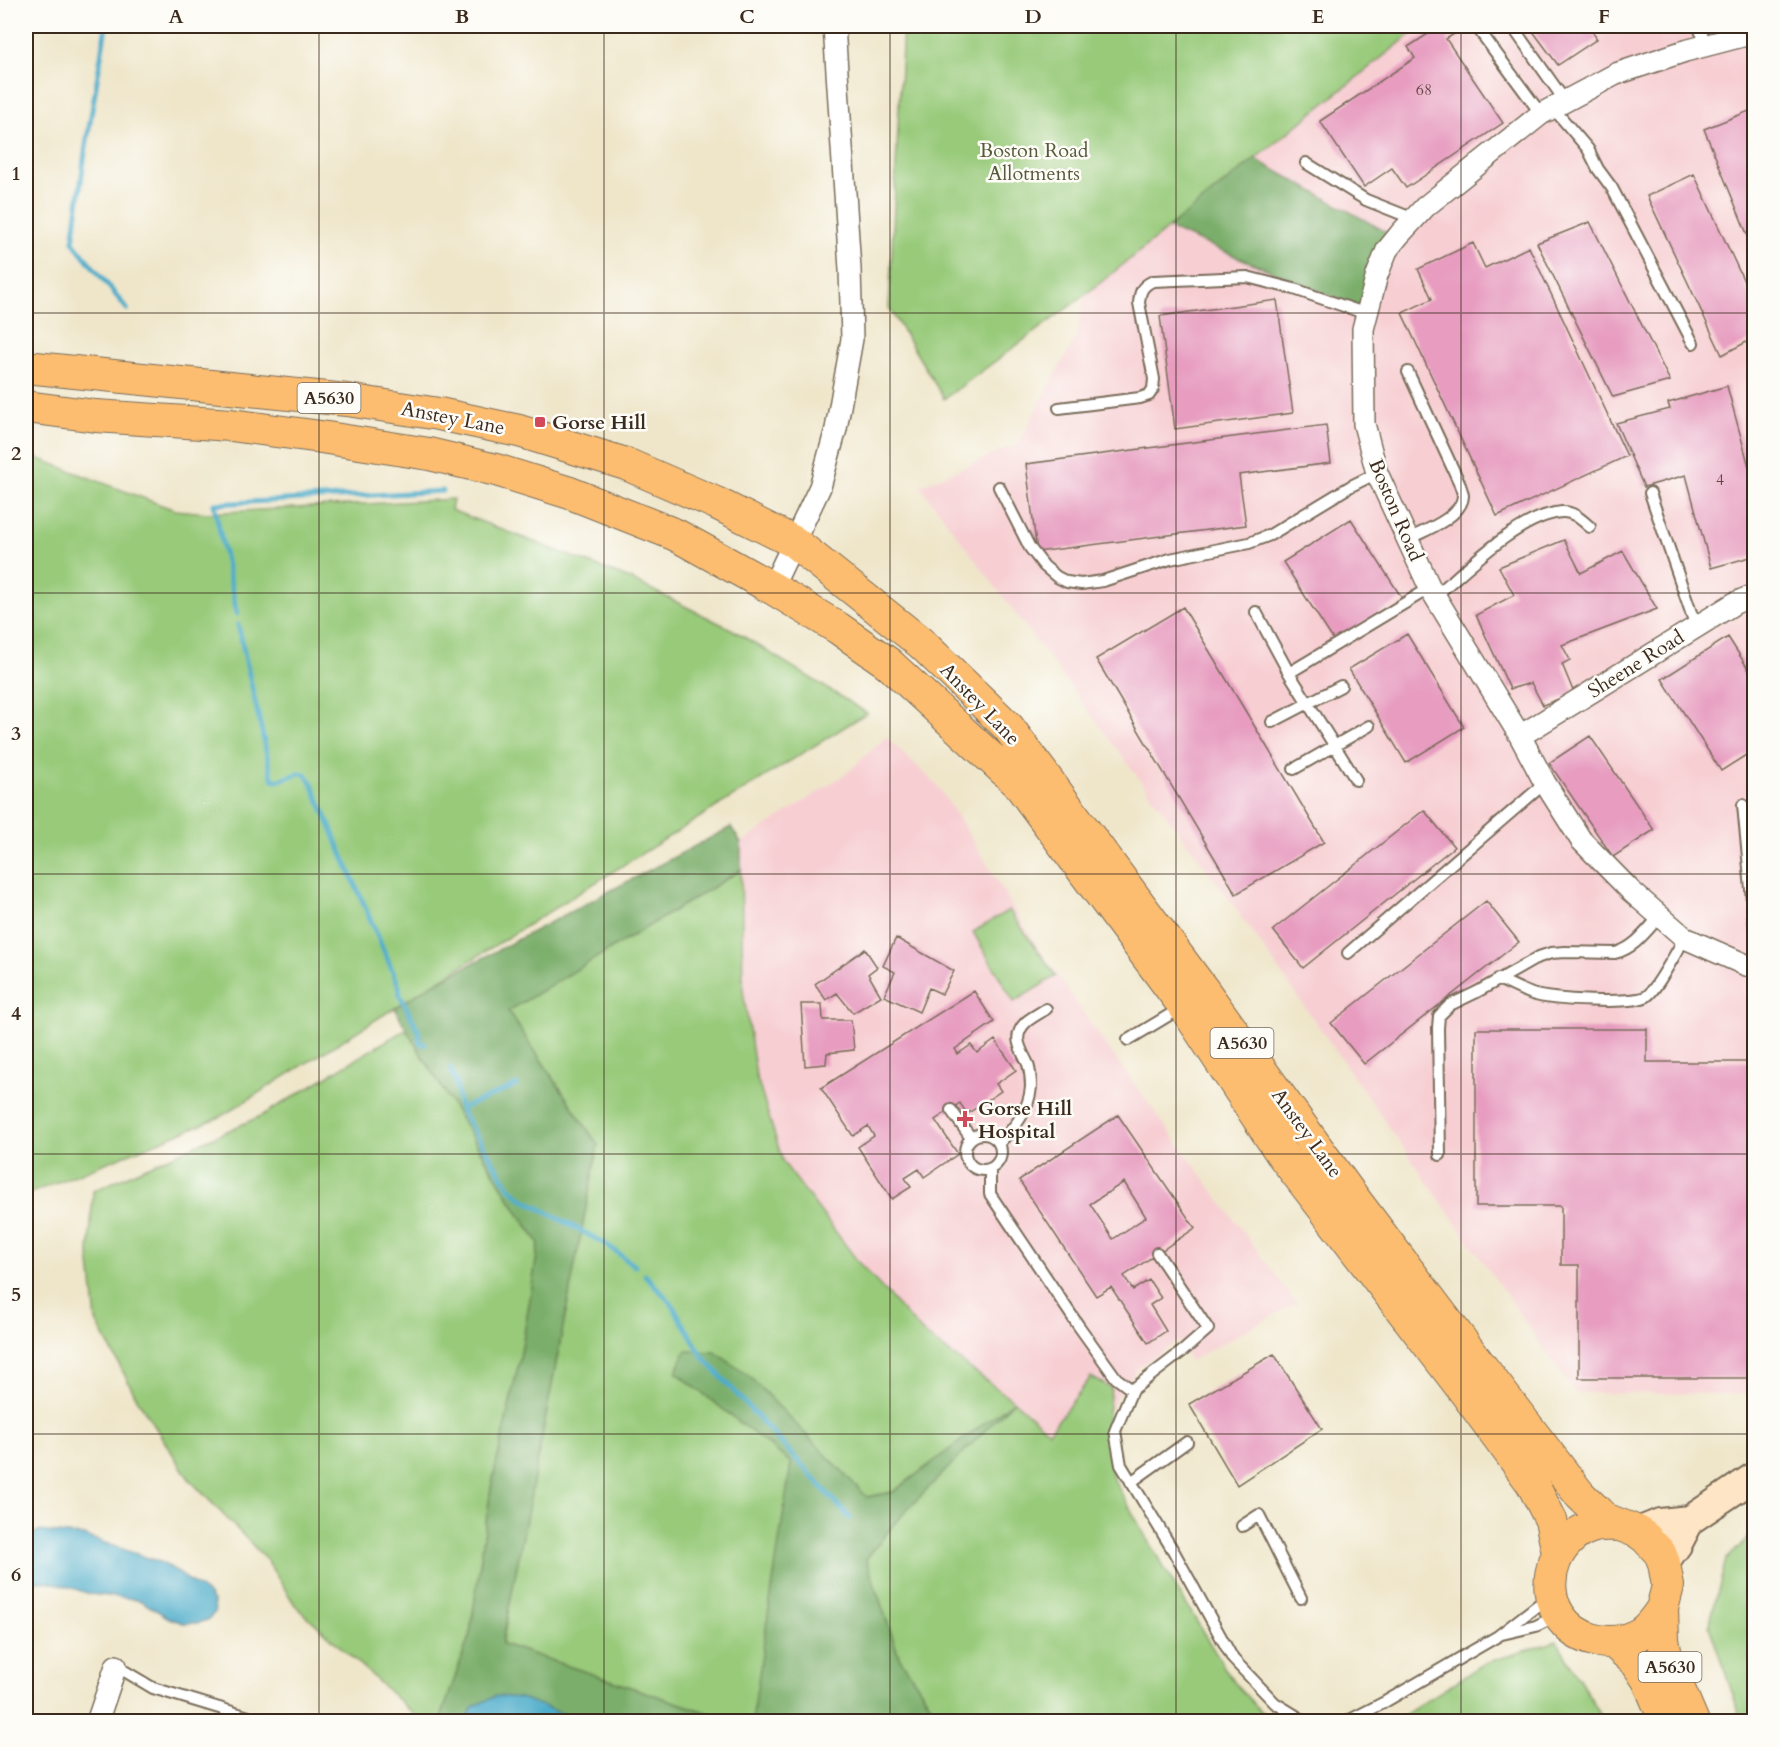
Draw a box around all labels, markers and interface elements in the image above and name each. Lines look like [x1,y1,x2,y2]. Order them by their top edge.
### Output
text: A [168,3,184,30]
text: B [455,3,469,30]
text: C [739,3,755,30]
text: D [1024,3,1042,30]
text: E [1312,3,1324,30]
text: F [1598,3,1610,30]
house number: 68 [1416,79,1432,101]
park label: Boston Road Allotments [980,137,1089,187]
text: 1 [11,160,21,187]
road number: A5630 [298,383,360,413]
street label: Anstey Lane [399,395,507,441]
place label: Gorse Hill [552,409,646,436]
marker: Gorse Hill [533,415,547,429]
text: 2 [11,440,21,467]
street label: Boston Road [1362,455,1430,566]
house number: 4 [1716,469,1724,491]
street label: Sheene Road [1583,623,1690,704]
street label: Anstey Lane [934,657,1026,751]
text: 3 [11,720,21,747]
text: 4 [11,1000,21,1027]
road number: A5630 [1210,1028,1274,1058]
street label: Anstey Lane [1265,1083,1349,1183]
place label: Gorse Hill Hospital [978,1095,1072,1145]
marker: Gorse Hill Hospital [956,1110,974,1128]
text: 5 [11,1281,21,1308]
text: 6 [11,1561,21,1588]
road number: A5630 [1638,1652,1702,1682]

